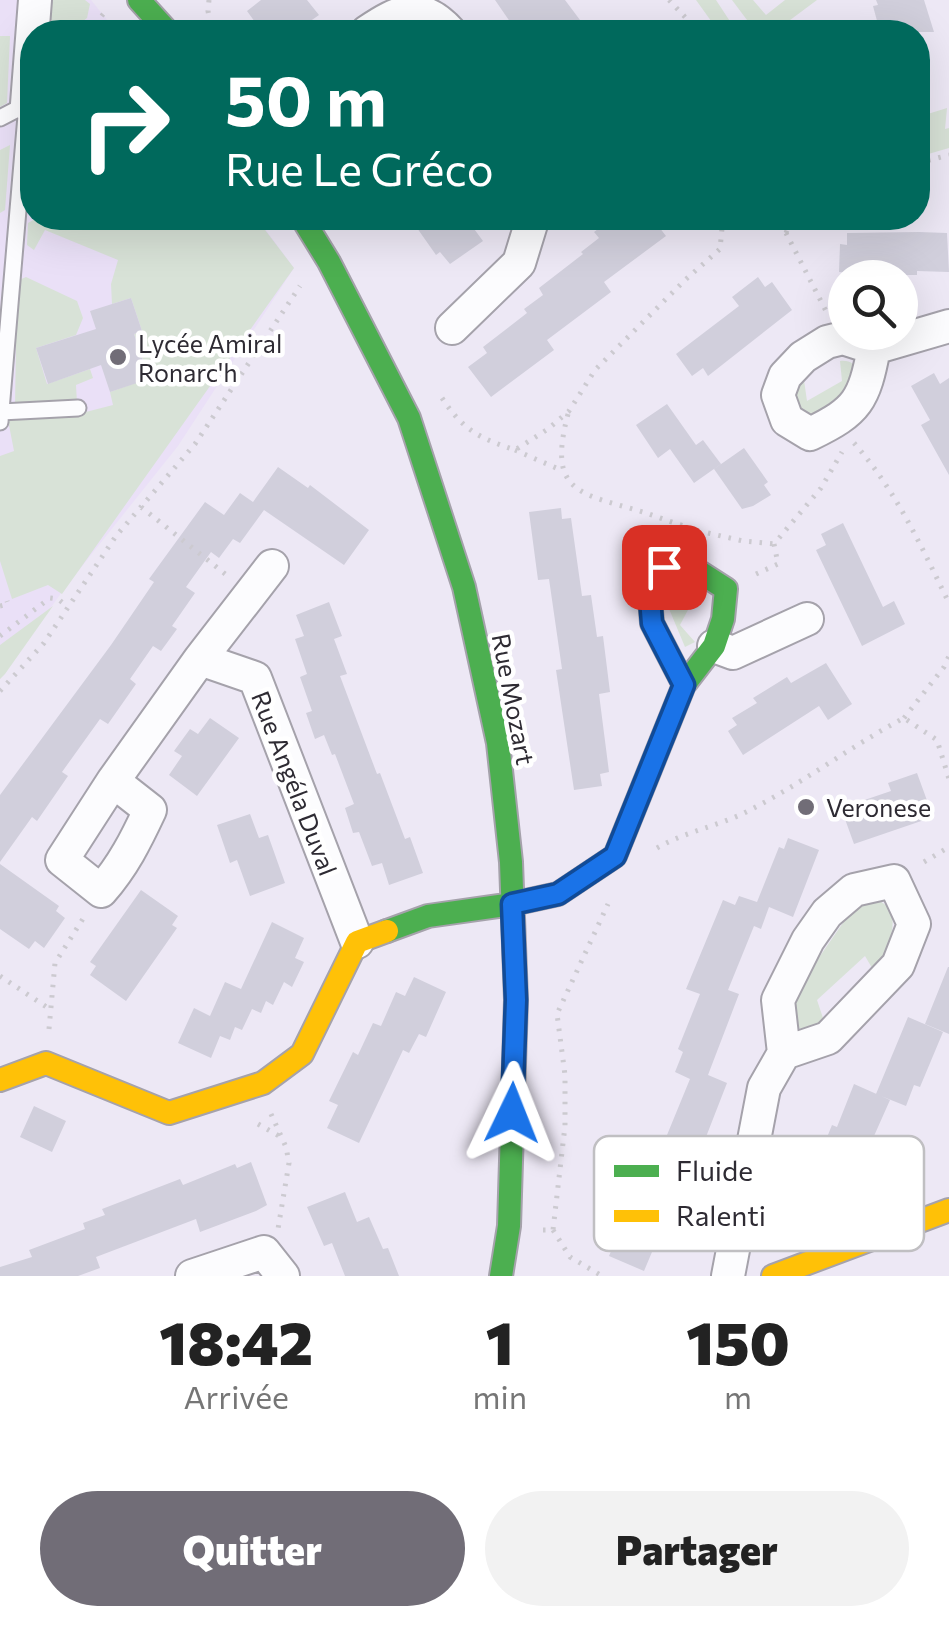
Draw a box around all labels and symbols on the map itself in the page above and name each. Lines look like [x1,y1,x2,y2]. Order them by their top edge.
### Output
place label: Lycée Amiral Ronarc'h [138,328,282,387]
marker: Lycée Amiral Ronarc'h [107,346,129,368]
pin [622,525,707,610]
street label: Rue Mozart [487,631,541,767]
street label: Rue Angéla Duval [246,687,344,879]
place label: Veronese [826,792,931,822]
marker: Veronese [795,796,817,818]
position arrow [460,1061,564,1165]
legend [594,1136,924,1251]
text: Fluide [676,1153,753,1187]
text: Ralenti [676,1198,766,1232]

